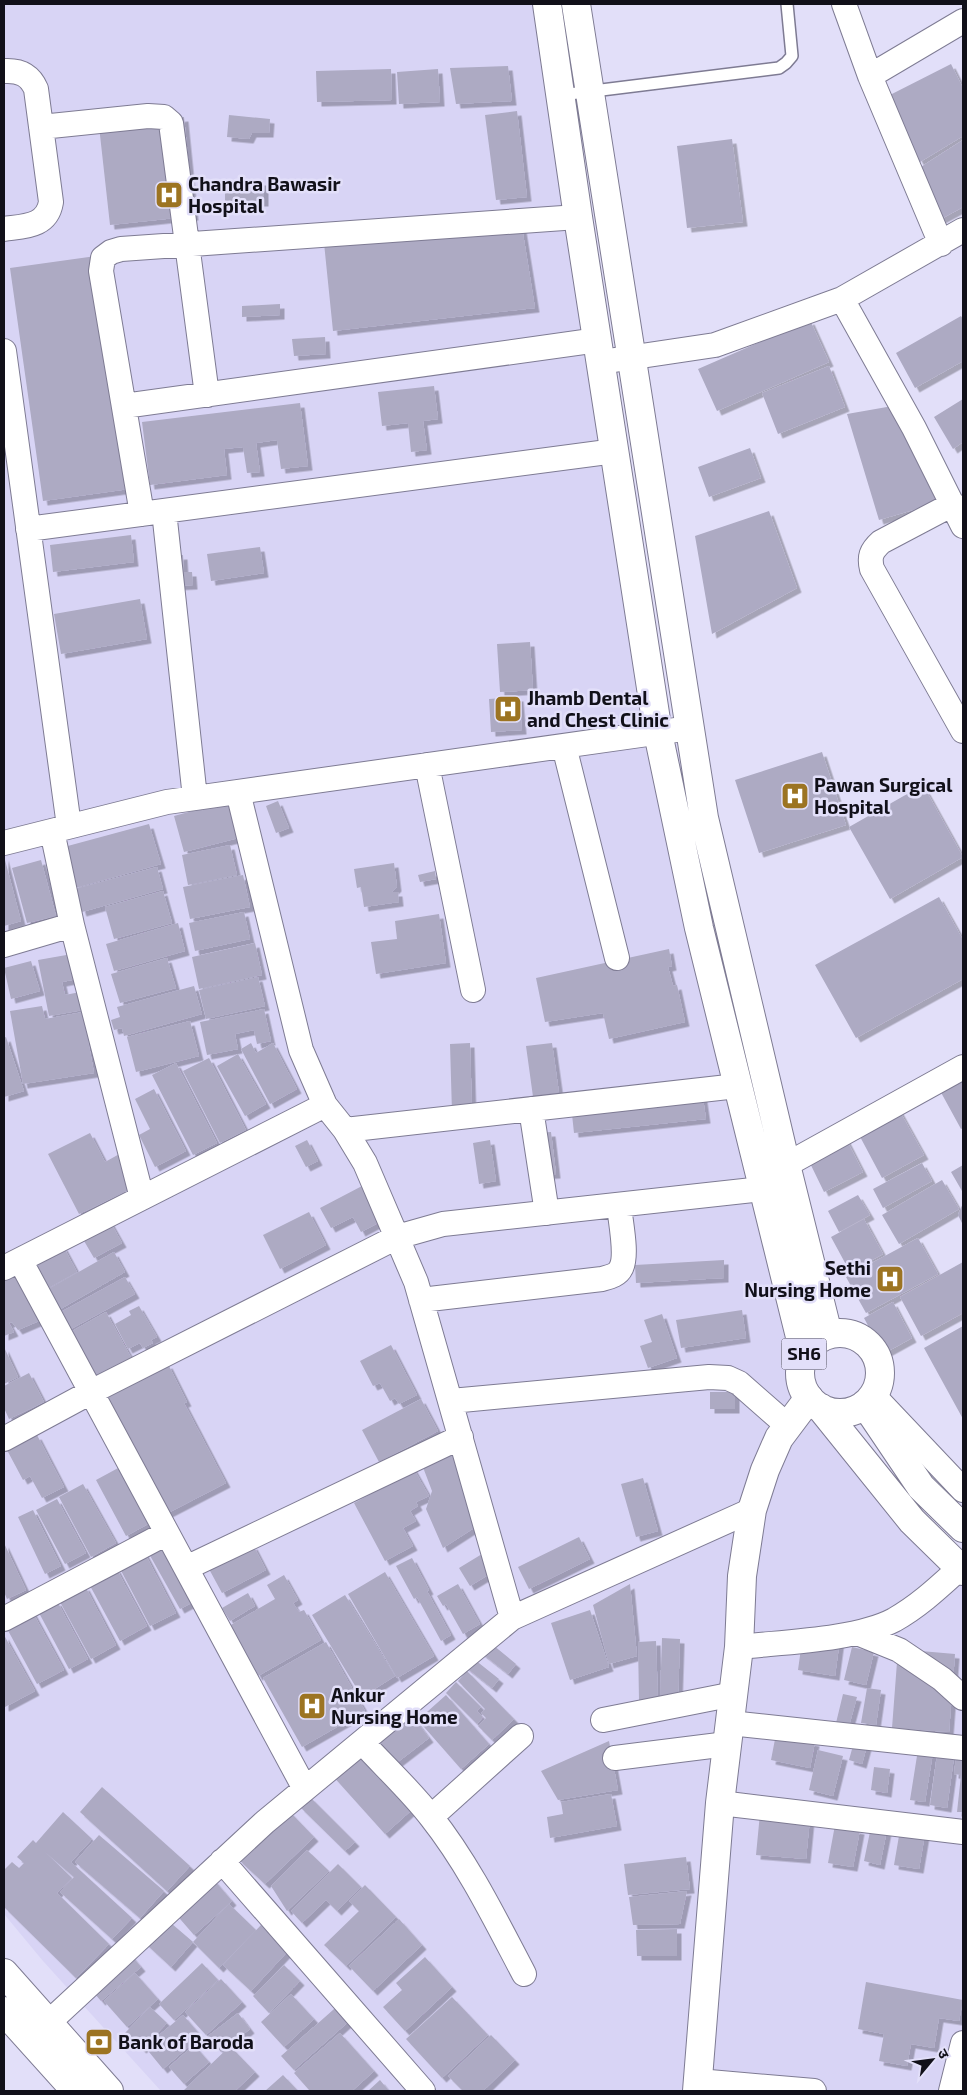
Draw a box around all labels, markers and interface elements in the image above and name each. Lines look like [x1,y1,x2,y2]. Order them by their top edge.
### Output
place label: Chandra Bawasir Hospital [188,172,341,217]
hospital icon: Chandra Bawasir Hospital [154,180,184,210]
place label: Jhamb Dental and Chest Clinic [527,686,669,731]
hospital icon: Jhamb Dental and Chest Clinic [493,694,523,724]
place label: Pawan Surgical Hospital [814,773,953,818]
hospital icon: Pawan Surgical Hospital [780,781,810,811]
place label: Sethi Nursing Home [744,1256,871,1301]
hospital icon: Sethi Nursing Home [875,1264,905,1294]
road number: SH6 [782,1338,826,1370]
place label: Ankur Nursing Home [331,1683,458,1728]
hospital icon: Ankur Nursing Home [297,1691,327,1721]
bank icon: Bank of Baroda [84,2027,114,2057]
place label: Bank of Baroda [118,2030,254,2053]
north arrow [907,2035,957,2085]
text: उ [934,2046,954,2062]

